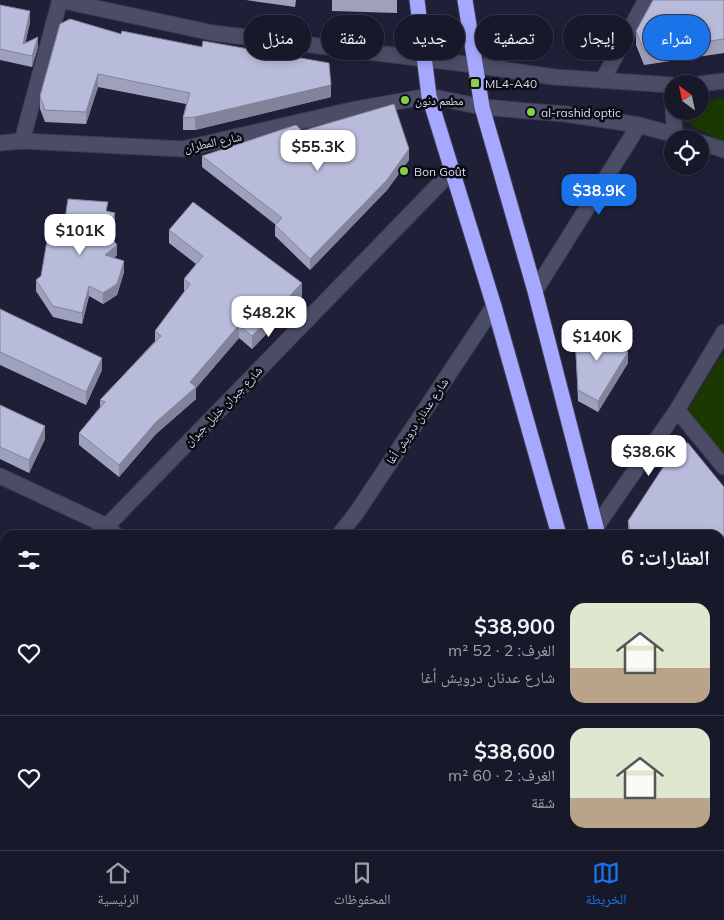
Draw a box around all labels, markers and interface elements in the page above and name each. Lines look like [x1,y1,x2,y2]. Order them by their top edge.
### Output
chip: منزل [244,15,311,60]
chip: شقة [321,15,384,60]
chip: جديد [394,15,465,60]
chip: تصفية [475,15,553,60]
chip: إيجار [563,15,633,60]
chip: شراء [643,15,710,60]
north arrow [664,75,709,120]
map controls [664,75,709,175]
place label: ML4-A40 [485,76,537,91]
marker: ML4-A40 [469,77,481,89]
place label: مطعم دنون [415,93,463,109]
marker: مطعم دنون [399,94,411,106]
place label: al-rashid optic [541,105,621,120]
marker: al-rashid optic [525,106,537,118]
street label: شارع المطران [183,129,244,156]
pin: $55.3K [277,130,359,172]
button: locate [664,130,709,175]
text: $55.3K [291,136,345,156]
place label: Bon Goût [414,164,466,179]
marker: Bon Goût [398,165,410,177]
pin: $38.9K [558,174,640,216]
text: $38.9K [572,180,626,200]
pin: $101K [45,214,115,256]
text: $101K [55,220,105,240]
pin: $48.2K [228,296,310,338]
text: $48.2K [242,302,296,322]
pin: $140K [562,320,632,362]
text: $140K [572,326,622,346]
street label: شارع جبران خليل جبران [181,363,266,450]
street label: شارع عدنان درويش أغا [383,375,452,468]
pin: $38.6K [608,434,690,477]
text: $38.6K [622,441,676,461]
text: العقارات: 6 [621,544,710,570]
icon: filters [15,546,43,574]
text: $38,900 [474,613,555,639]
icon: home [610,623,670,683]
icon: heart [15,639,43,667]
text: الغرف: 2 · 52 m² [448,640,555,660]
text: شارع عدنان درويش أغا [421,667,555,687]
text: $38,600 [474,738,555,764]
icon: home [610,748,670,808]
icon: heart [15,764,43,792]
text: الغرف: 2 · 60 m² [448,765,555,785]
text: شقة [531,792,555,812]
tab: الرئيسية [97,859,139,913]
tab: المحفوظات [334,859,391,913]
tab: الخريطة [585,859,627,913]

